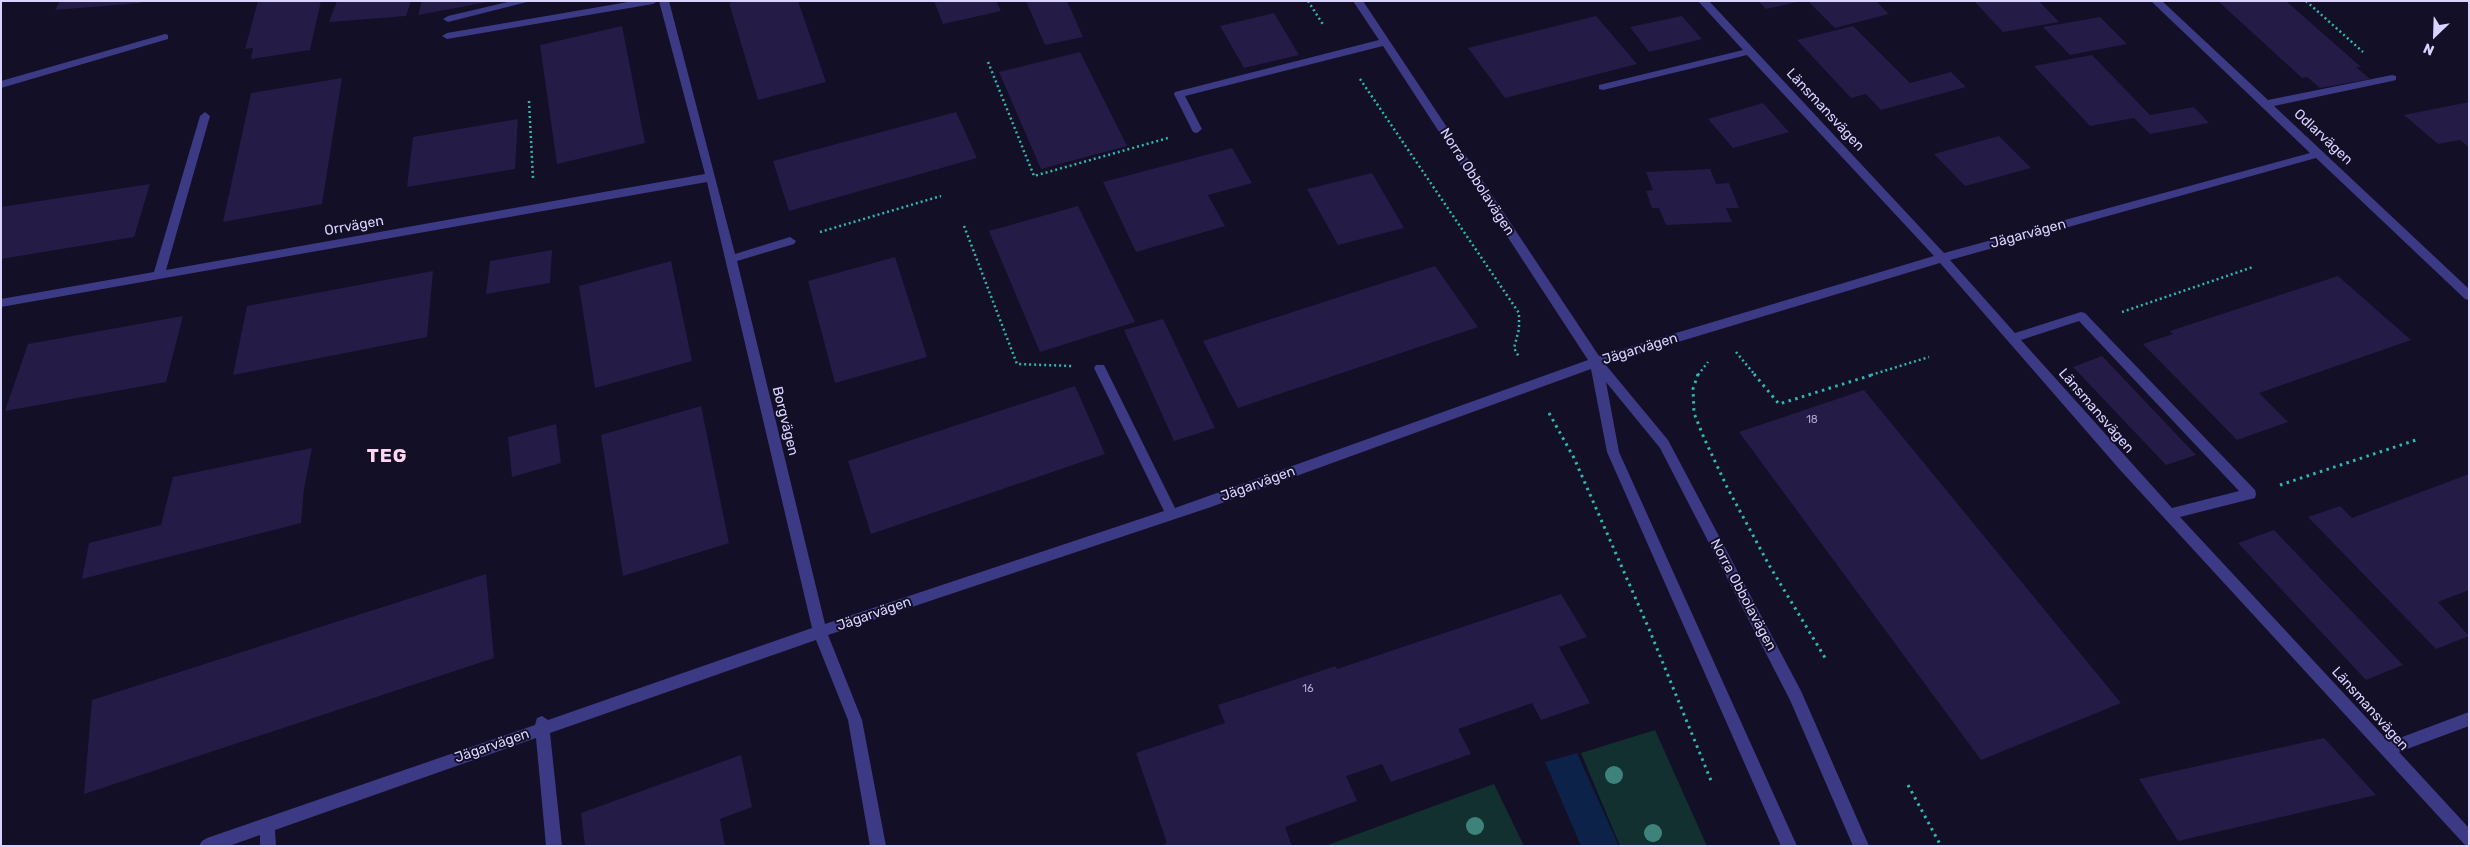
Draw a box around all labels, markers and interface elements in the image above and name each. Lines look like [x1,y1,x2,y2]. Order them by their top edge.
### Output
north arrow [2410,10,2460,60]
text: N [2421,39,2437,59]
street label: Länsmansvägen [1782,65,1868,155]
street label: Odlarvägen [2290,106,2356,168]
street label: Norra Obbolavägen [1436,125,1518,239]
street label: Orrvägen [323,213,385,239]
street label: Jägarvägen [1988,216,2068,252]
street label: Jägarvägen [1600,330,1680,368]
street label: Länsmansvägen [2055,365,2137,457]
street label: Borgvägen [768,385,802,457]
house number: 18 [1806,413,1818,427]
district label: TEG [366,446,408,468]
street label: Jägarvägen [1219,463,1297,505]
street label: Norra Obbolavägen [1706,536,1780,654]
street label: Jägarvägen [834,593,914,635]
street label: Länsmansvägen [2328,664,2412,754]
house number: 16 [1302,682,1314,696]
street label: Jägarvägen [452,725,532,767]

